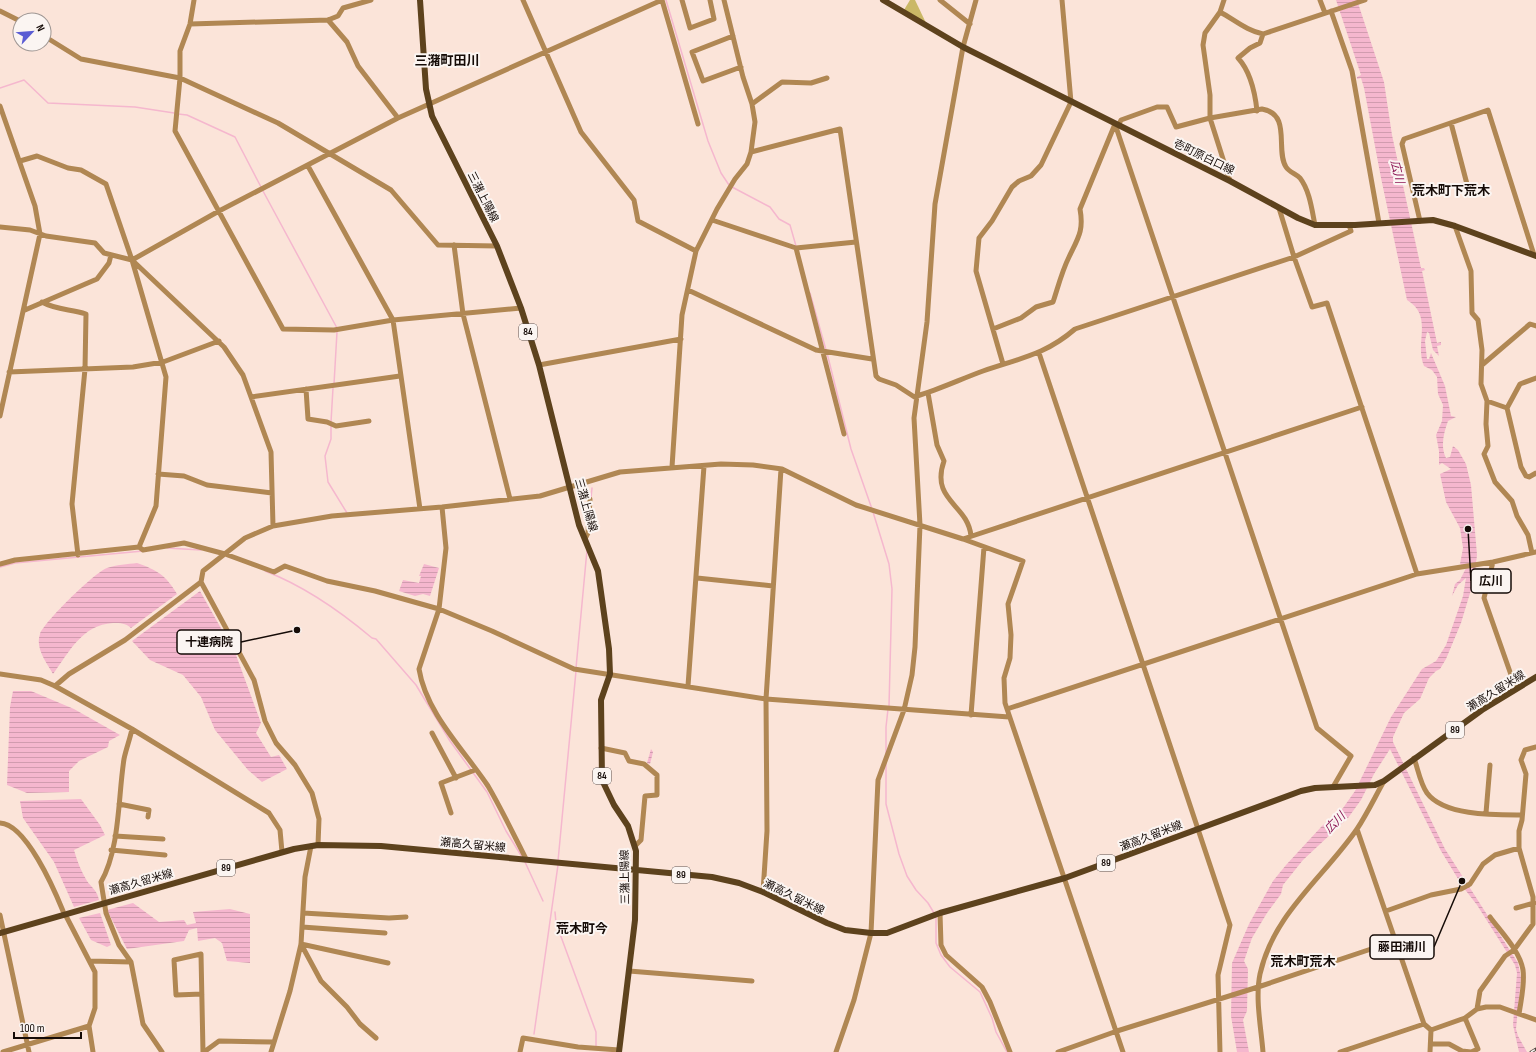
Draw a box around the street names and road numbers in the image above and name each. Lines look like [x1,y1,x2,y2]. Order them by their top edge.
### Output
street label: 壱町原白口線 [1171,137,1237,177]
street label: 三潴上陽線 [465,170,501,224]
road number: 84 [519,324,537,340]
street label: 三潴上陽線 [572,477,600,533]
street label: 瀬高久留米線 [1465,668,1527,714]
road number: 89 [1446,722,1464,738]
road number: 84 [593,768,611,784]
street label: 瀬高久留米線 [1118,818,1184,854]
street label: 瀬高久留米線 [440,836,506,854]
street label: 三潴上陽線 [618,849,632,905]
road number: 89 [1097,855,1115,871]
road number: 89 [217,860,235,876]
street label: 瀬高久留米線 [107,867,175,897]
road number: 89 [672,867,690,883]
street label: 瀬高久留米線 [761,877,827,917]

